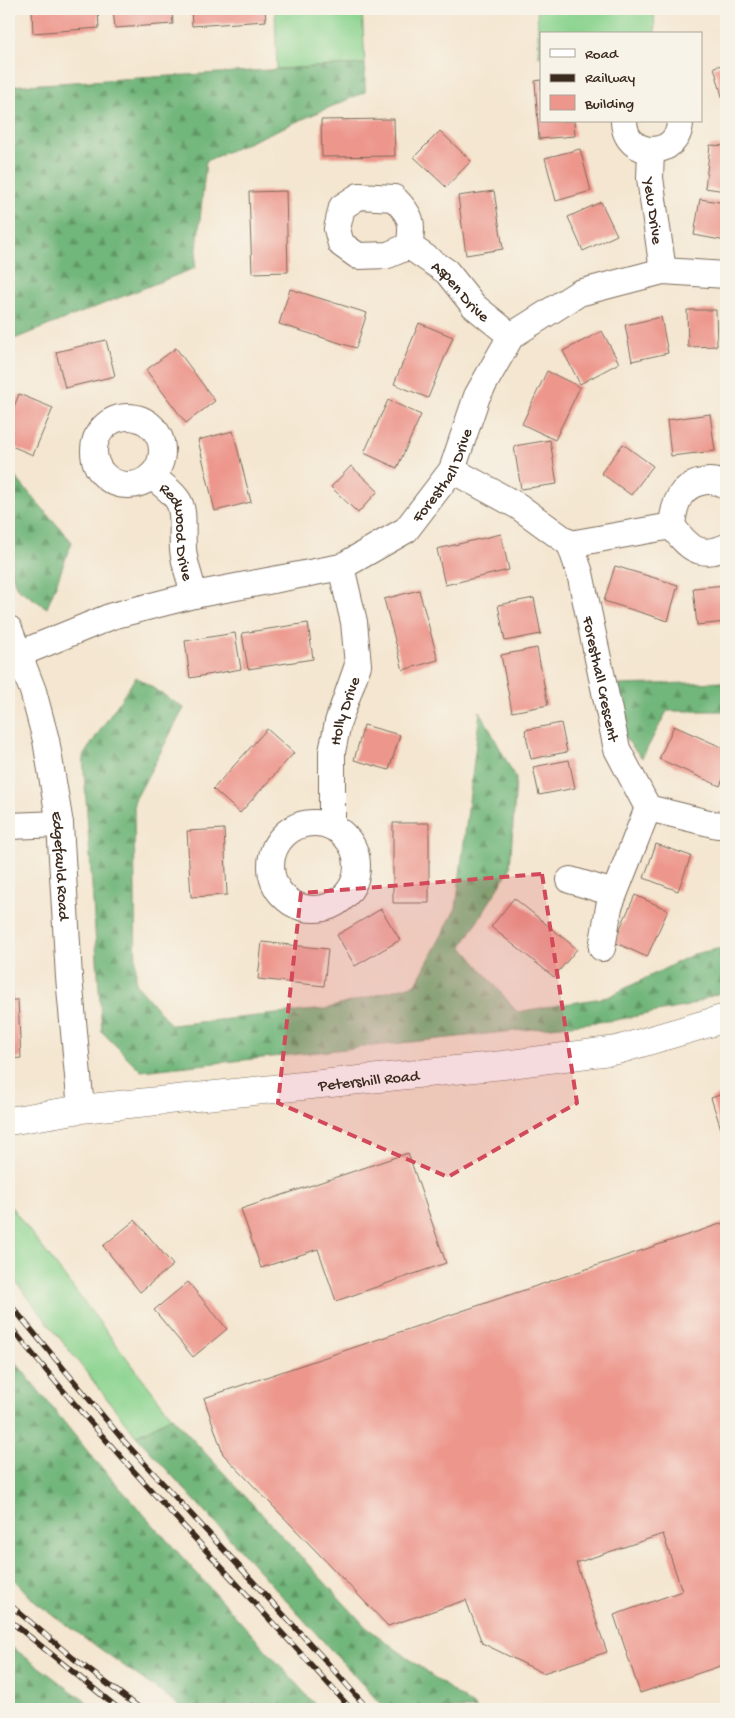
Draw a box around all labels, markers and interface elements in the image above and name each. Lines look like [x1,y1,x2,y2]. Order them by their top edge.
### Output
legend [540,32,702,122]
text: Road [585,46,619,64]
text: Railway [585,70,636,88]
text: Building [584,96,634,114]
street label: Yew Drive [637,175,665,246]
street label: Aspen Drive [427,258,493,328]
street label: Foresthall Drive [409,426,479,528]
street label: Redwood Drive [154,480,196,584]
street label: Foresthall Crescent [576,614,621,745]
street label: Holly Drive [328,674,366,747]
street label: Edgefauld Road [45,810,72,923]
street label: Petershill Road [316,1068,422,1097]

